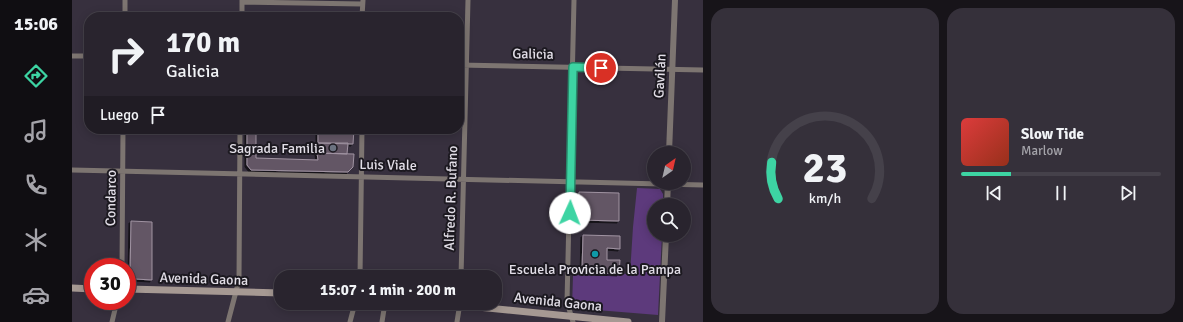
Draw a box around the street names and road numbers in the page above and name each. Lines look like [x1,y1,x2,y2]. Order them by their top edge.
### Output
street label: Galicia [512,45,554,63]
street label: Gavilán [650,53,670,99]
street label: Alfredo R. Bufano [441,145,461,251]
street label: Luis Viale [359,156,417,174]
street label: Condarco [102,170,120,226]
street label: Avenida Gaona [159,269,249,289]
street label: Avenida Gaona [513,289,603,315]

